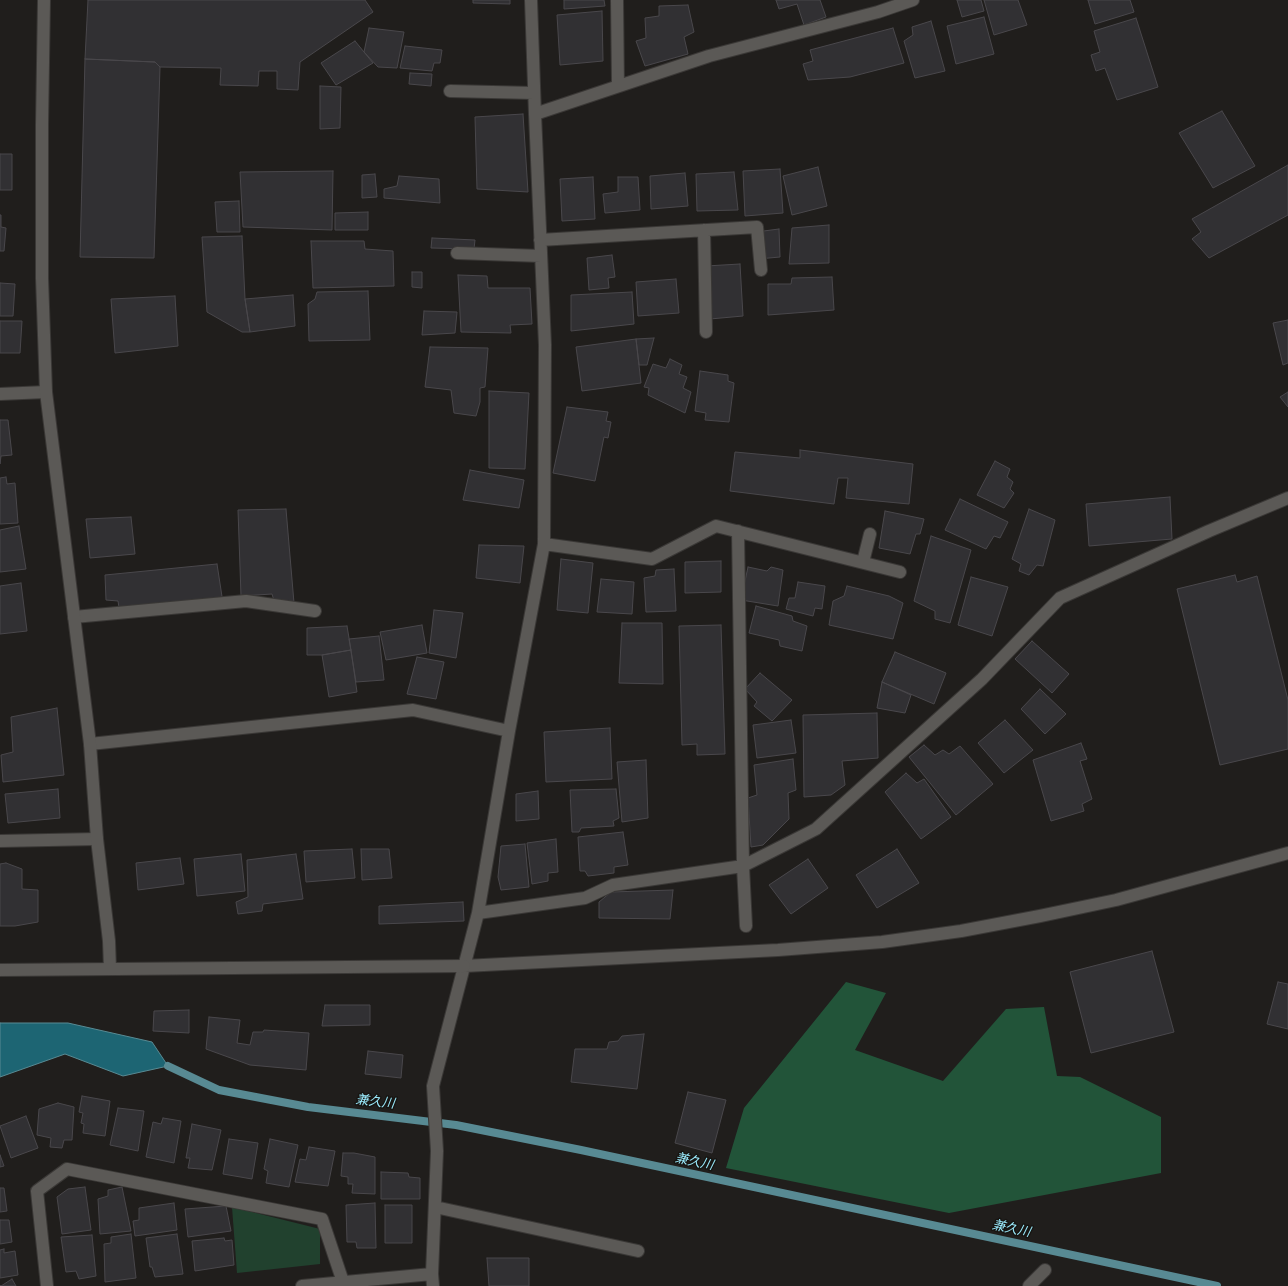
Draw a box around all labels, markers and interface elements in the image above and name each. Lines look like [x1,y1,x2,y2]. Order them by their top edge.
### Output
water label: 兼久川 [355,1093,395,1113]
water label: 兼久川 [673,1151,715,1175]
water label: 兼久川 [990,1218,1032,1242]

